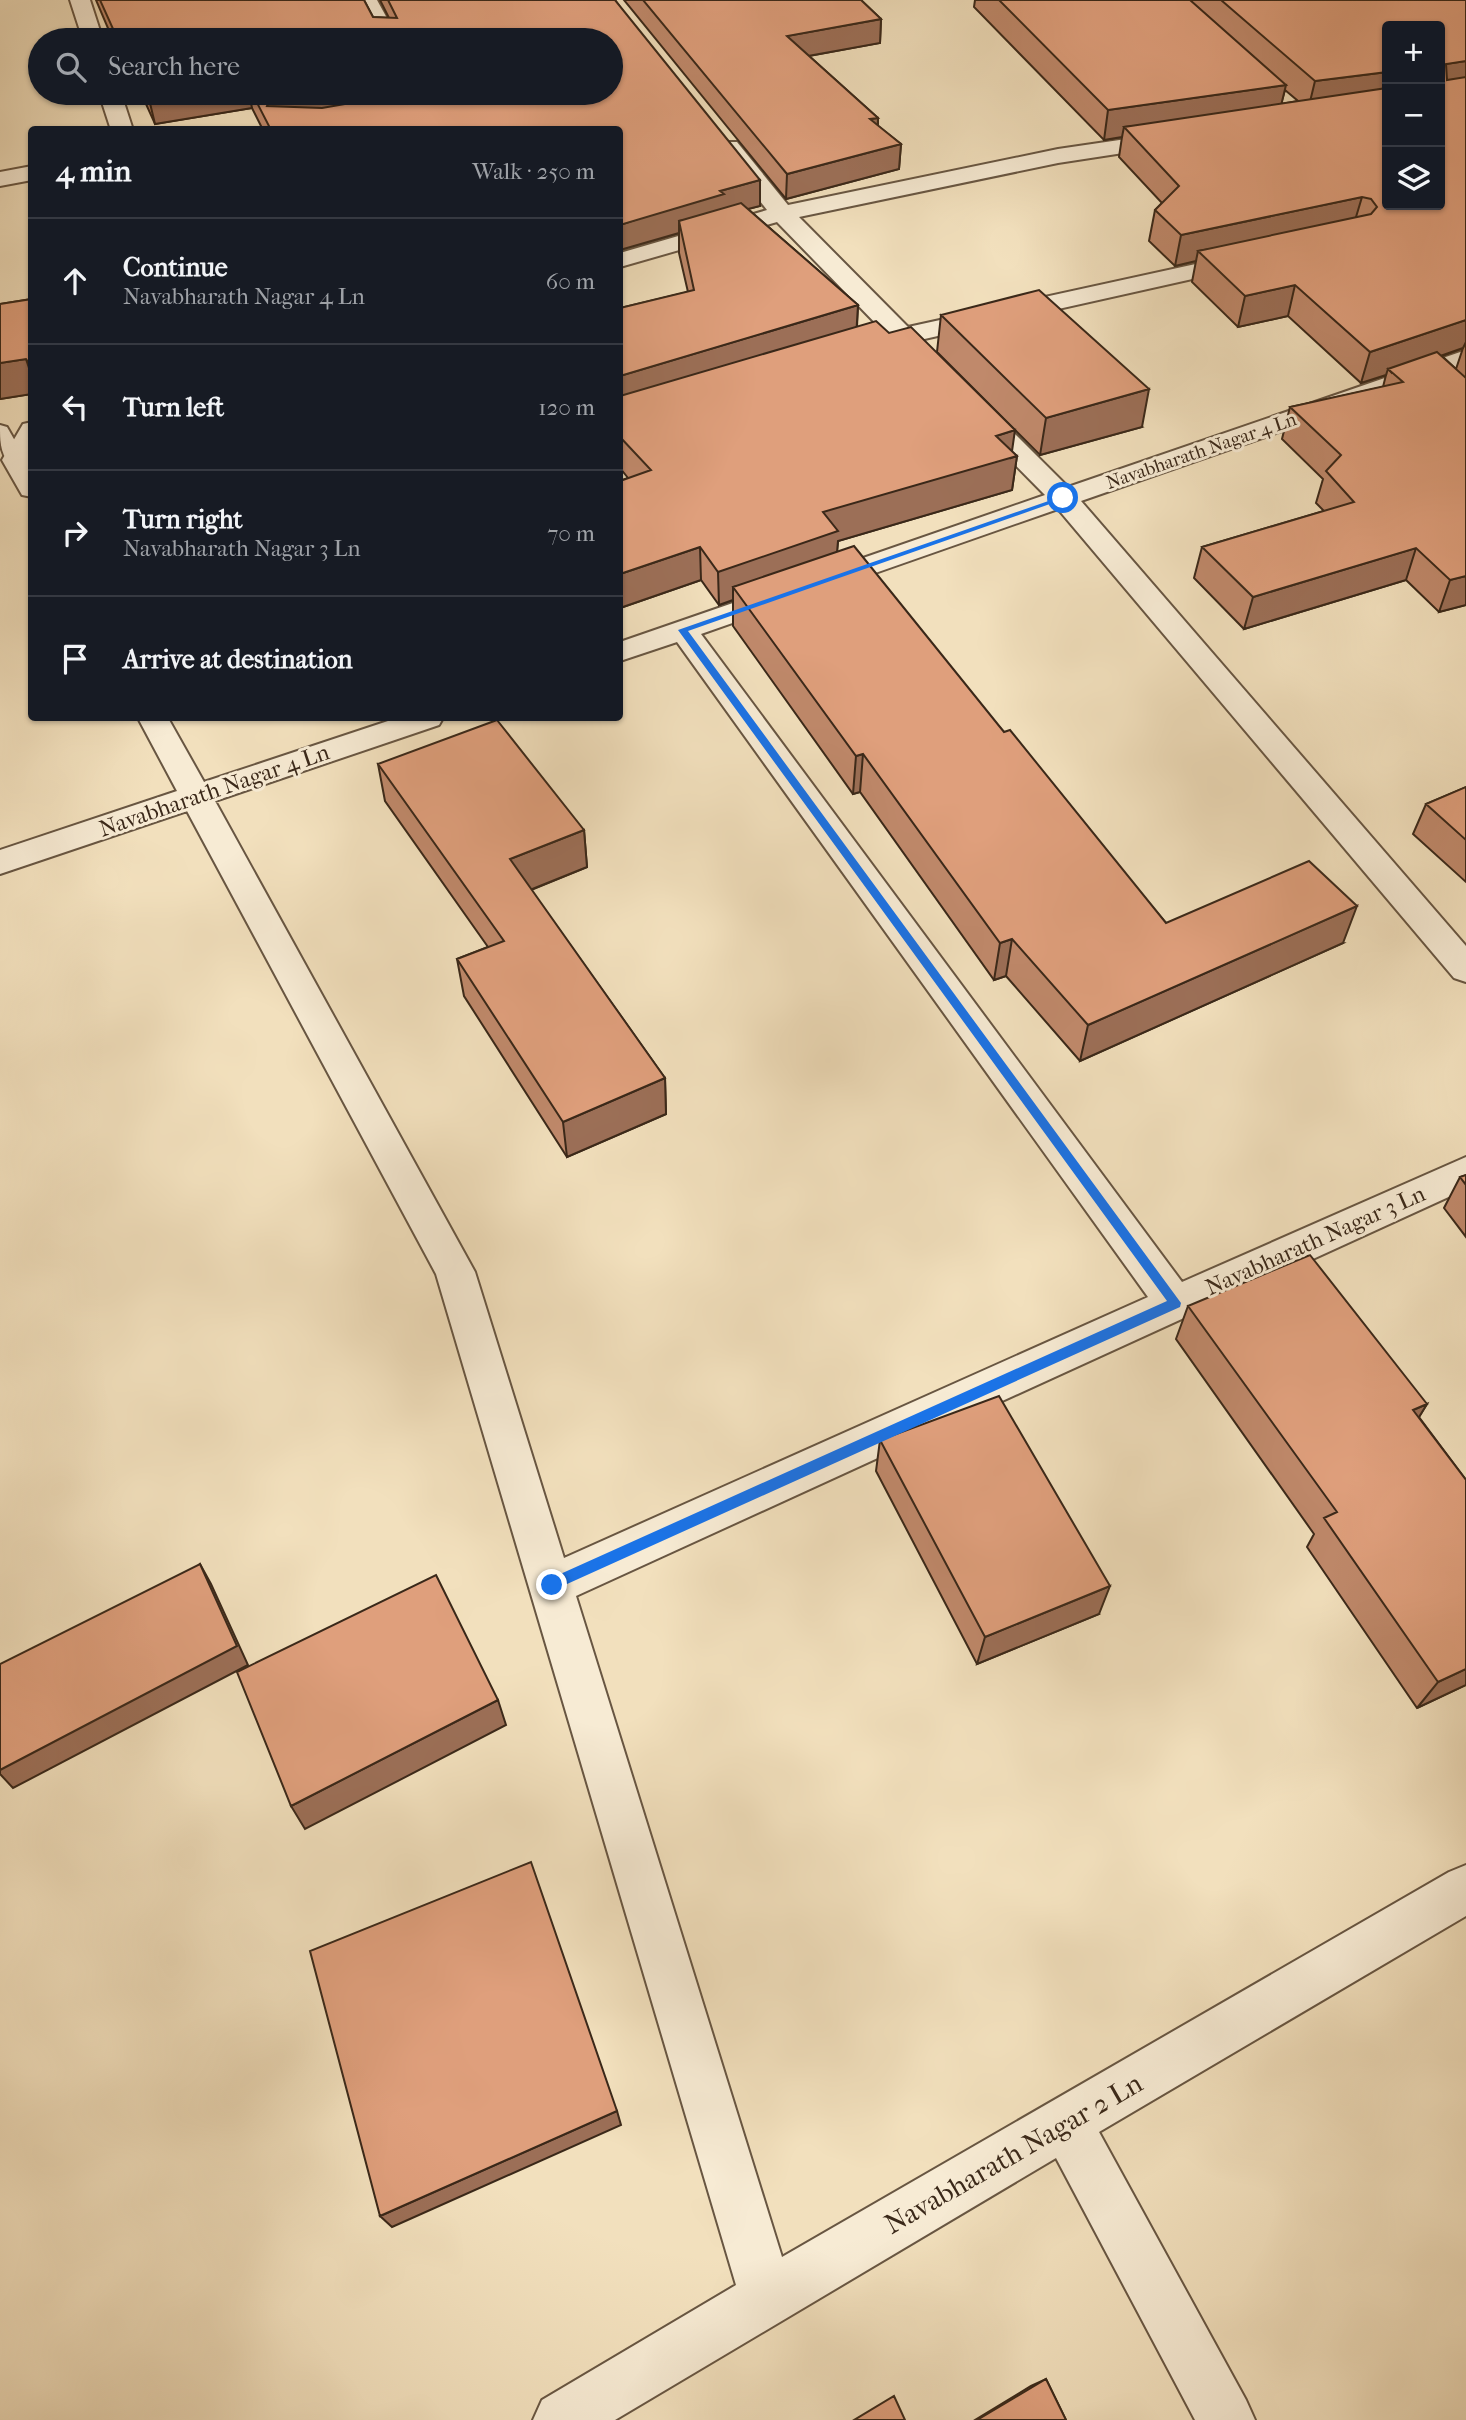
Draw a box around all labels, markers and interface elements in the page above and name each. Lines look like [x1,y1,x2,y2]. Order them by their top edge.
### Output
map controls [1382,21,1445,210]
button: + [1382,21,1445,84]
search box [28,28,623,105]
icon: search [52,48,90,86]
text: Search here [108,51,240,82]
button: − [1382,84,1445,147]
button: layers [1382,147,1445,210]
text: 4 min [56,154,131,189]
text: Walk · 250 m [472,158,595,185]
text: Continue [123,252,228,283]
icon: ahead [56,262,94,300]
text: 60 m [546,268,595,295]
text: Navabharath Nagar 4 Ln [123,283,365,310]
icon: left [56,388,94,426]
text: Turn left [123,392,224,423]
text: 120 m [538,394,595,421]
street label: Navabharath Nagar 4 Ln [1103,408,1299,494]
route start [1047,482,1078,513]
text: Turn right [123,504,243,535]
icon: right [56,514,94,552]
text: 70 m [547,520,595,547]
text: Navabharath Nagar 3 Ln [123,535,361,562]
icon: arrive [56,640,94,678]
text: Arrive at destination [123,644,353,675]
street label: Navabharath Nagar 4 Ln [95,738,334,843]
street label: Navabharath Nagar 3 Ln [1201,1180,1430,1301]
route end [536,1569,567,1600]
street label: Navabharath Nagar 2 Ln [878,2066,1148,2241]

